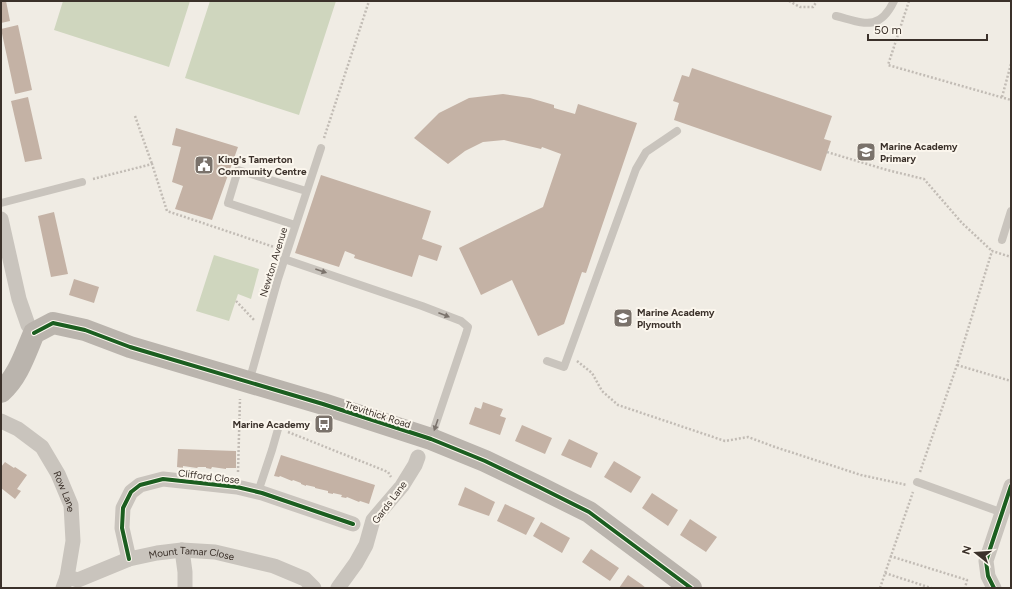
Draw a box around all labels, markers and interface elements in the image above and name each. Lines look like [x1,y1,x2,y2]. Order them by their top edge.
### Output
scale bar [868,16,987,42]
text: 50 m [874,23,902,37]
place label: Marine Academy Primary [880,140,958,165]
school or university icon: Marine Academy Primary [855,141,877,163]
place label: King's Tamerton Community Centre [218,153,307,178]
public building icon: King's Tamerton Community Centre [193,154,215,176]
street label: Newton Avenue [257,225,290,299]
one-way arrow [316,268,328,274]
place label: Marine Academy Plymouth [637,306,715,331]
school or university icon: Marine Academy Plymouth [612,307,634,329]
one-way arrow [438,312,450,318]
street label: Trevithick Road [343,398,413,431]
bus stop icon: Marine Academy [313,413,335,435]
place label: Marine Academy [232,418,310,431]
one-way arrow [432,419,438,431]
street label: Clifford Close [177,466,241,487]
street label: Row Lane [50,469,77,513]
street label: Gards Lane [369,478,410,526]
north arrow [956,533,996,573]
street label: Mount Tamar Close [147,544,236,564]
text: N [959,544,974,556]

